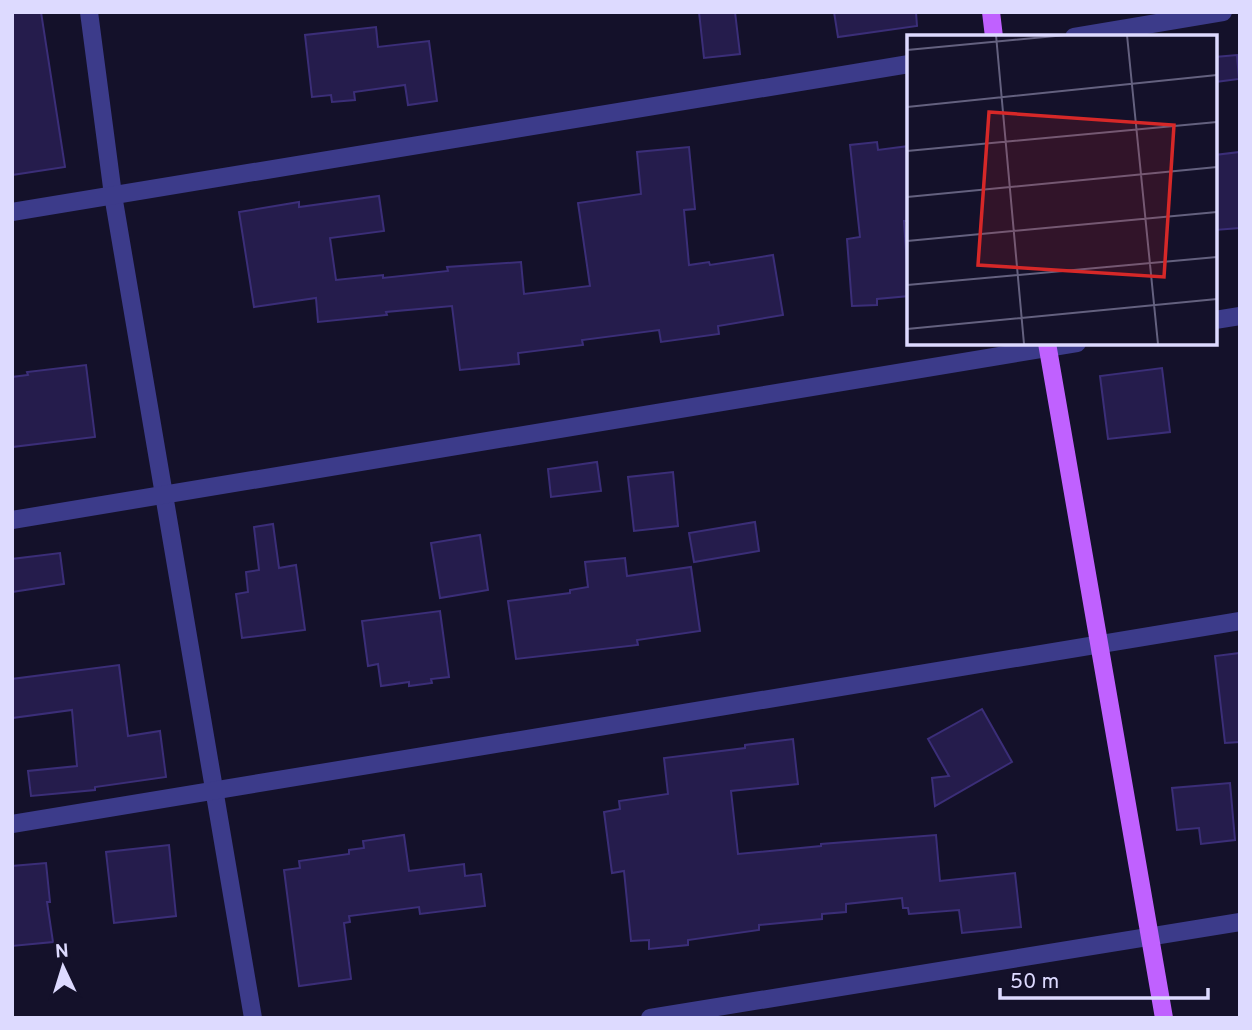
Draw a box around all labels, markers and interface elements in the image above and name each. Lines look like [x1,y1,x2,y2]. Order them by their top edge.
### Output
inset map [907,35,1217,345]
north arrow [28,932,98,1002]
text: N [54,940,70,964]
scale bar [1000,956,1208,1000]
text: 50 m [1010,969,1059,996]

